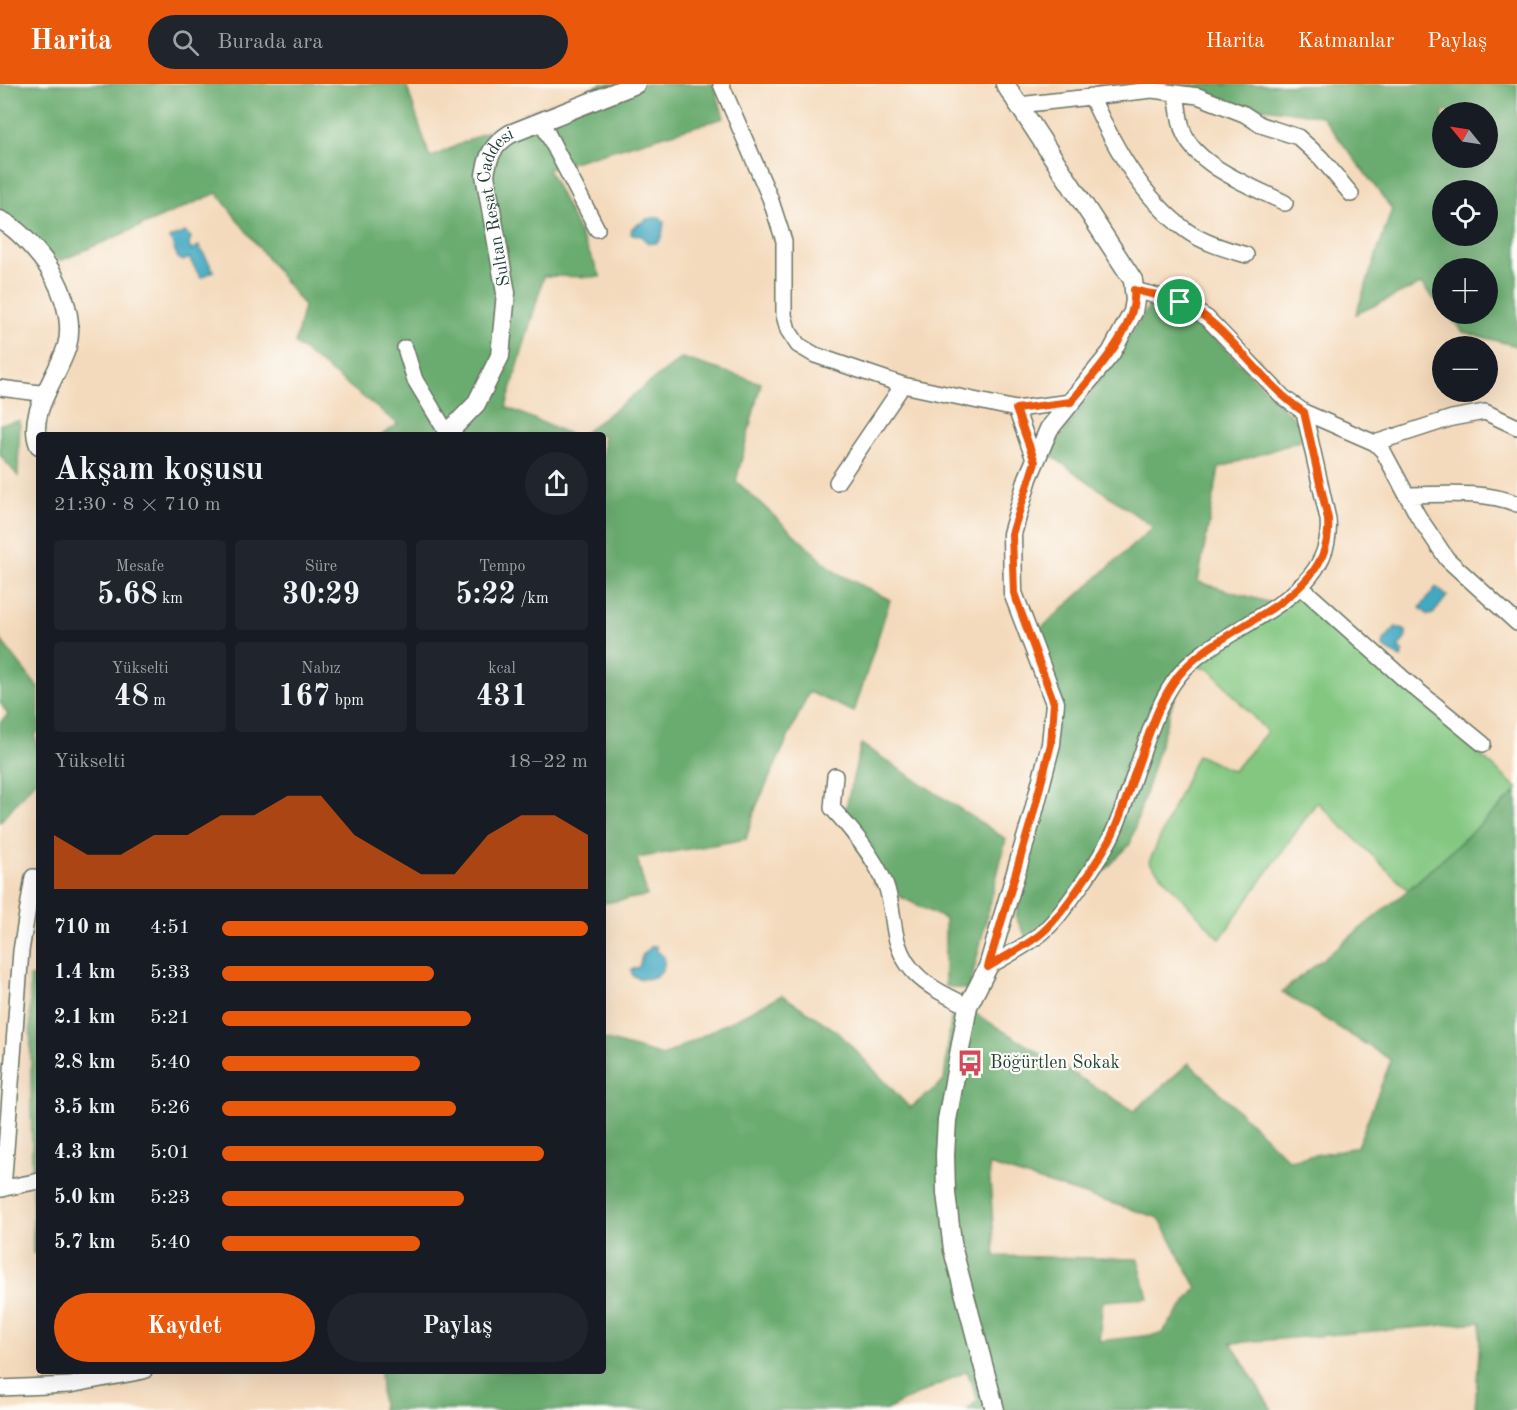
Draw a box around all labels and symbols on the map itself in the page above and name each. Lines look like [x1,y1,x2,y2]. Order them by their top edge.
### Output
north arrow [1432,102,1498,168]
street label: Sultan Reşat Caddesi [475,125,516,288]
pin [1154,276,1205,327]
bus stop icon: Böğürtlen Sokak [955,1048,985,1078]
place label: Böğürtlen Sokak [990,1054,1120,1072]

